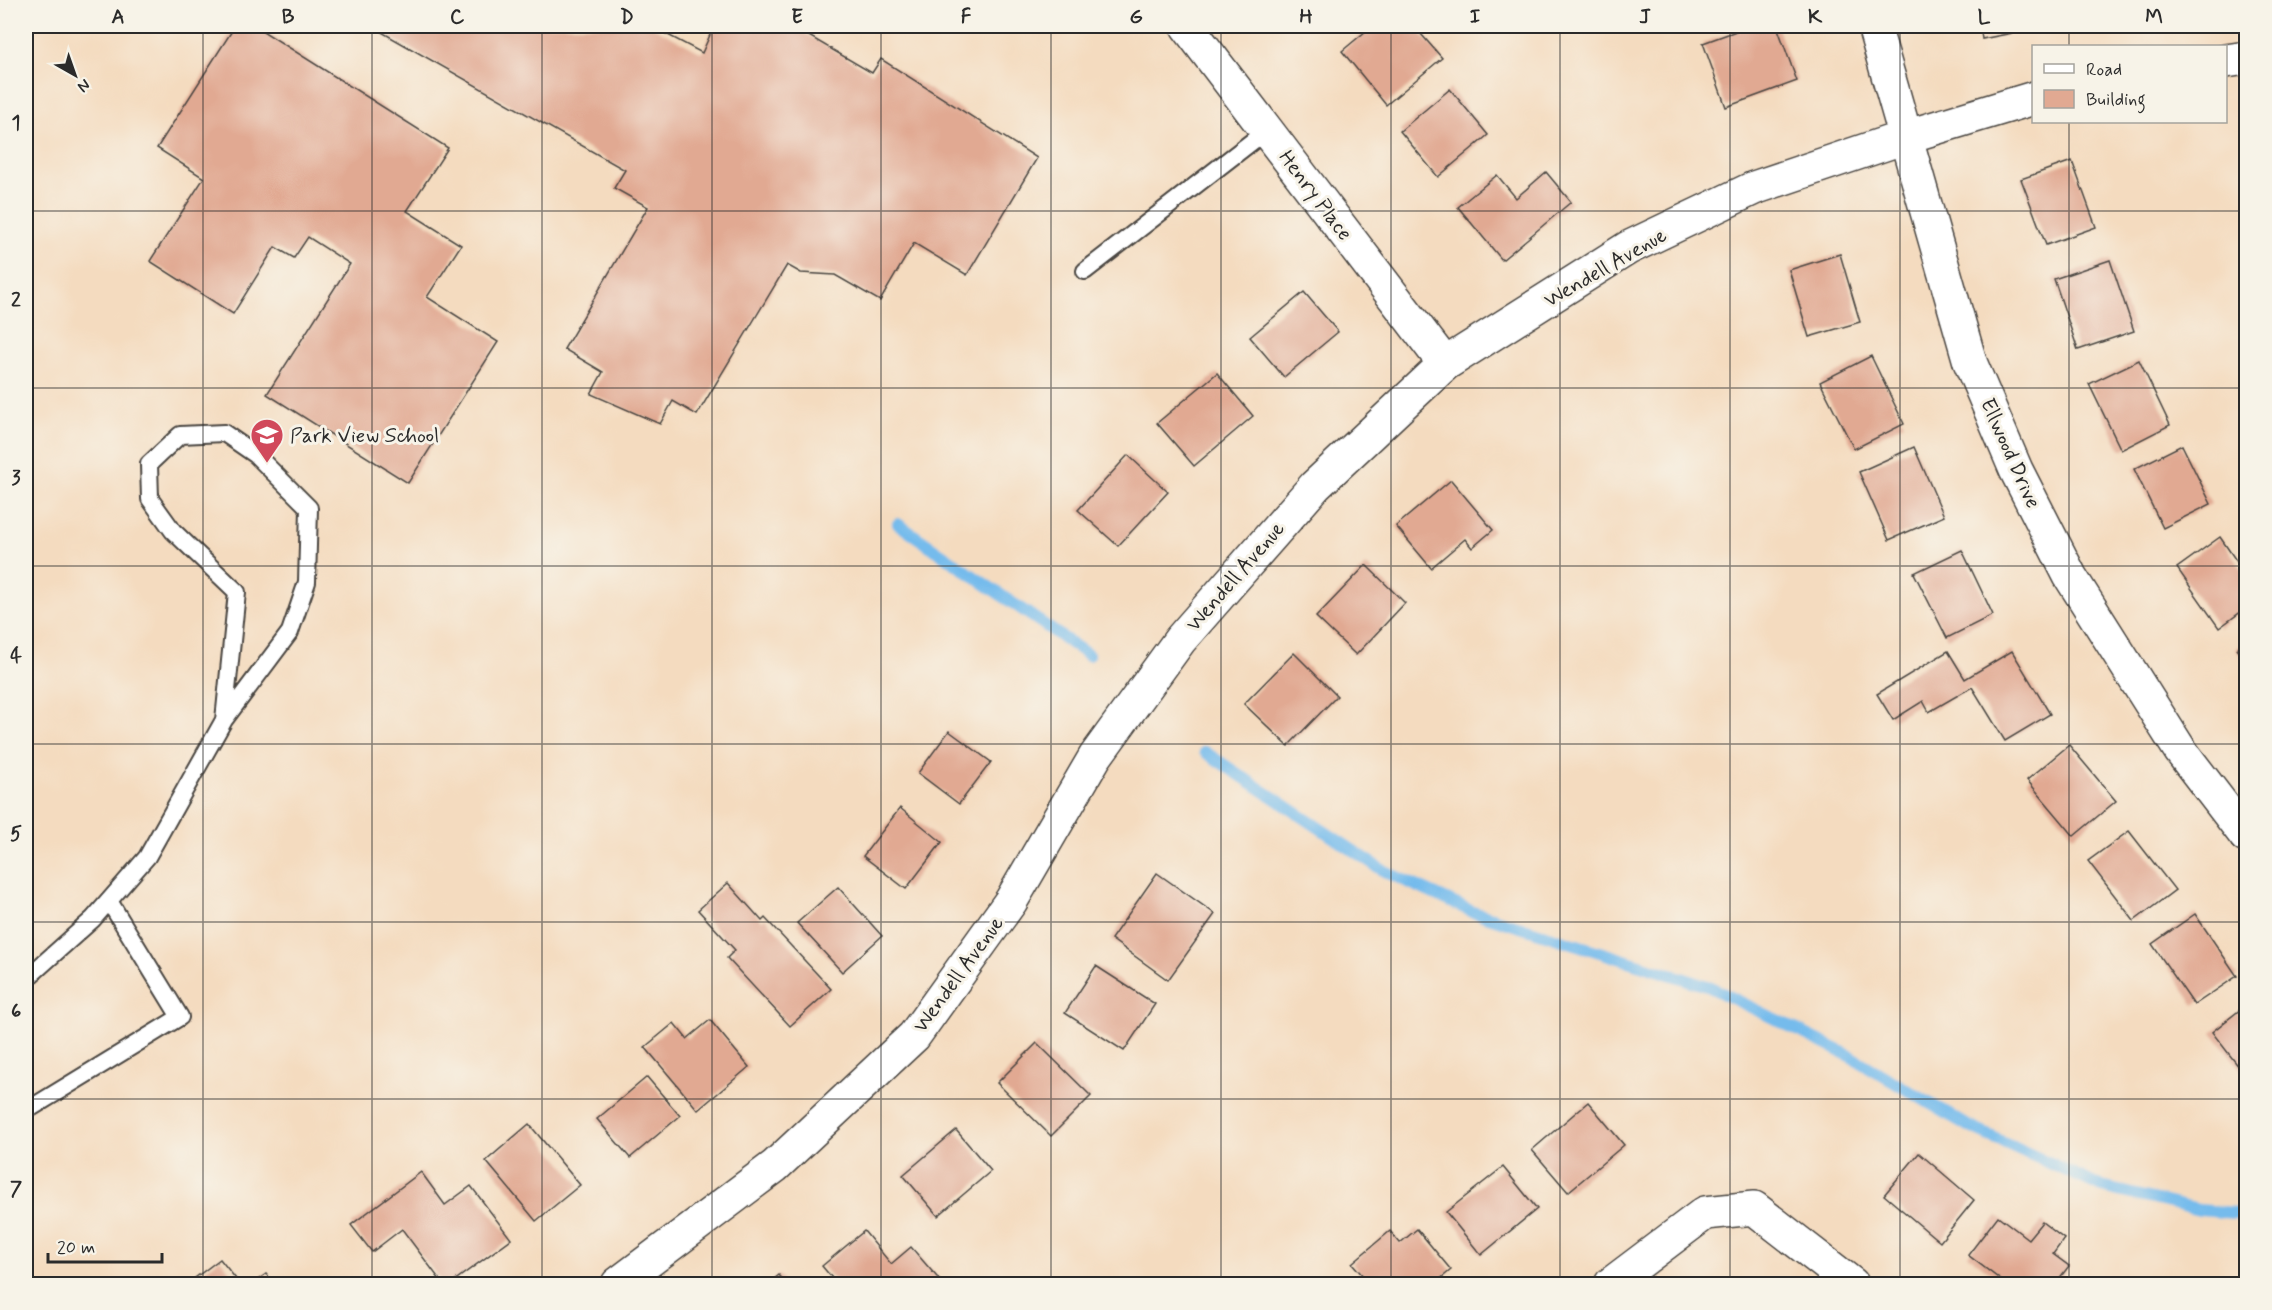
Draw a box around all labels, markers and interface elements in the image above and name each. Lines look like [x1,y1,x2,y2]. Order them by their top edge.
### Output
text: A [111,4,125,31]
text: B [282,4,295,31]
text: C [450,4,465,31]
text: D [620,4,634,31]
text: E [791,4,803,31]
text: F [961,4,972,31]
text: G [1129,4,1143,31]
text: H [1299,4,1313,31]
text: I [1470,4,1480,31]
text: J [1639,4,1651,31]
text: K [1808,4,1823,31]
text: L [1978,4,1991,31]
text: M [2145,4,2163,31]
north arrow [45,45,105,105]
legend [2032,45,2227,123]
text: Road [2086,58,2122,82]
text: N [73,74,95,97]
text: Building [2086,88,2146,114]
text: 1 [12,110,20,137]
street label: Henry Place [1272,145,1358,247]
street label: Wendell Avenue [1539,221,1672,314]
text: 2 [11,287,21,314]
street label: Ellwood Drive [1973,394,2047,513]
school or university icon: Park View School [249,417,285,464]
place label: Park View School [290,422,439,450]
text: 3 [11,465,21,492]
street label: Wendell Avenue [1180,516,1291,638]
text: 4 [10,643,22,670]
text: 5 [10,821,22,848]
street label: Wendell Avenue [907,911,1011,1038]
text: 6 [11,998,21,1025]
text: 7 [10,1176,22,1203]
scale bar [48,1226,162,1264]
text: 20 m [57,1236,95,1260]

